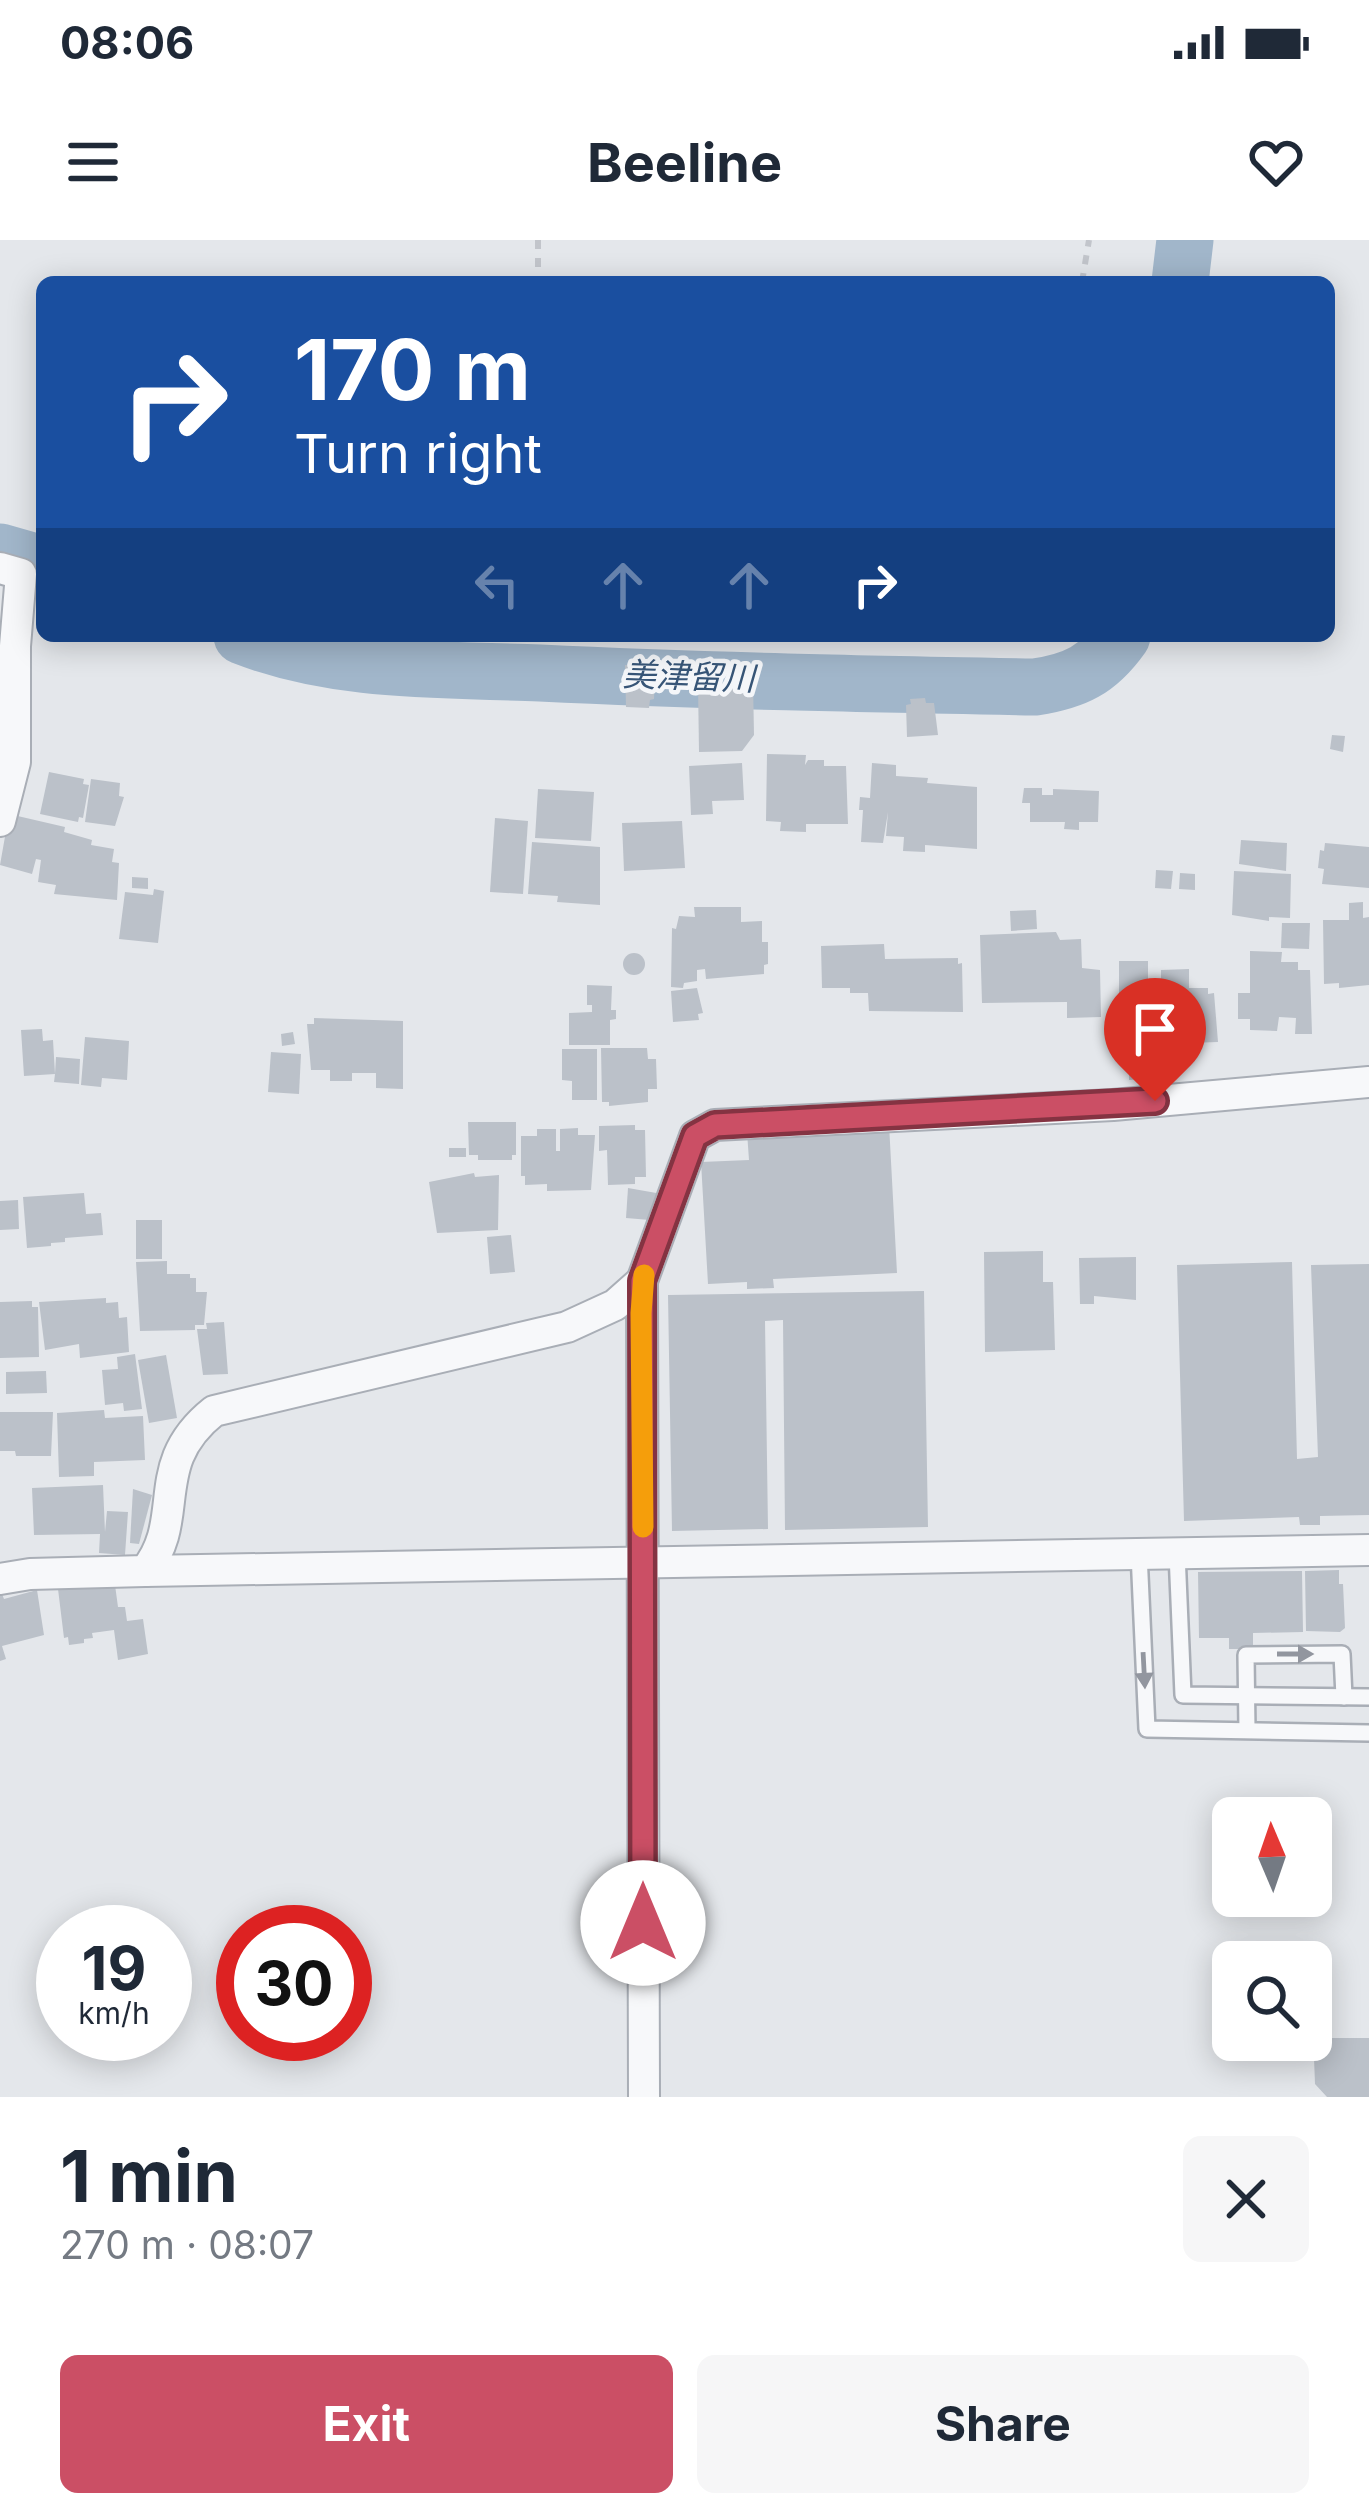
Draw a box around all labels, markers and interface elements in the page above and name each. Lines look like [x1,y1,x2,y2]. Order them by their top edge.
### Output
text: 08:06 [60,15,194,70]
icon: menu [60,129,126,195]
icon: heart [1243,129,1309,195]
text: Beeline [587,130,782,195]
text: 170 m [294,319,531,420]
icon: right [96,324,252,480]
text: Turn right [294,421,542,486]
icon: left [464,552,530,618]
icon: ahead [590,552,656,618]
icon: ahead [716,552,782,618]
icon: right [842,552,908,618]
water label: 美津留川 [622,654,759,698]
pin [1104,978,1206,1101]
icon: arrive [1122,996,1188,1062]
one-way arrow [1277,1645,1315,1664]
one-way arrow [1135,1652,1154,1690]
north arrow [1212,1797,1332,1917]
map controls [1212,1797,1332,2061]
position arrow [580,1860,706,1986]
speed limit sign: 30 [216,1905,372,2061]
text: 19 [82,1932,146,2004]
button: search [1212,1941,1332,2061]
text: km/h [78,1995,150,2031]
text: 1 min [60,2132,238,2219]
button: close [1183,2136,1309,2262]
text: 270 m · 08:07 [60,2221,314,2268]
button: Exit [60,2355,673,2493]
button: Share [697,2355,1309,2493]

